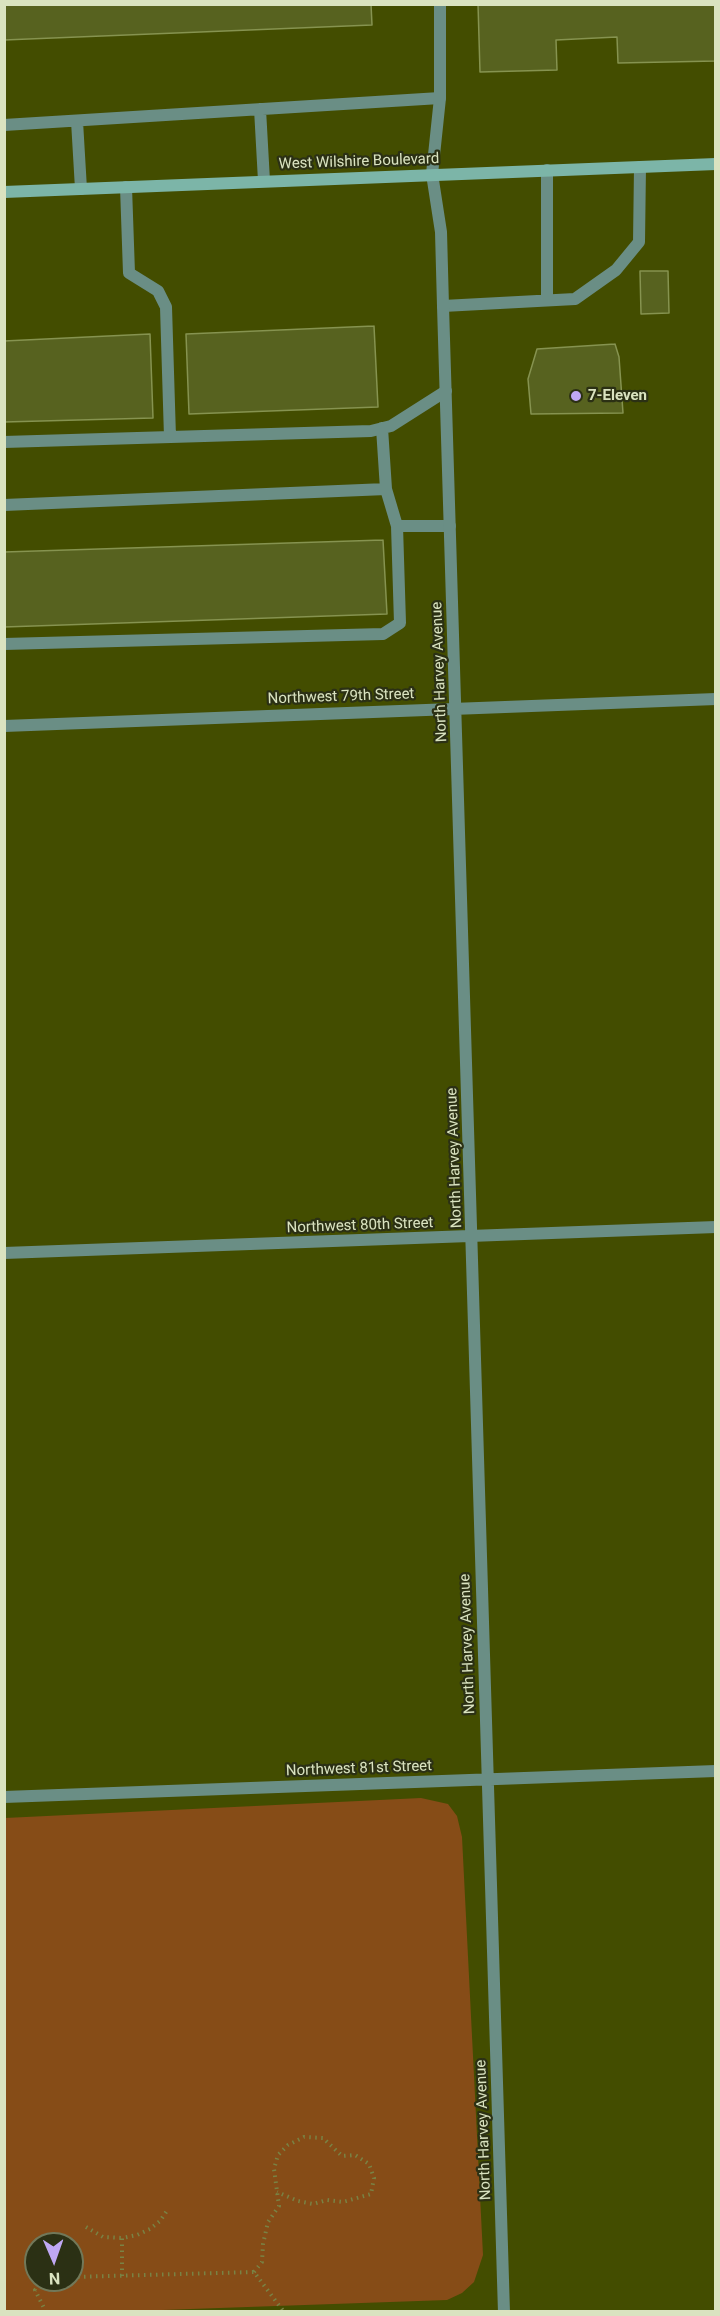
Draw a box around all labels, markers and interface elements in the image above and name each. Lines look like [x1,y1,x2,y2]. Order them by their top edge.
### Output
street label: West Wilshire Boulevard [278,150,440,174]
place label: 7-Eleven [588,387,647,405]
marker: 7-Eleven [569,389,583,403]
street label: North Harvey Avenue [429,601,451,743]
street label: Northwest 79th Street [267,685,415,709]
street label: North Harvey Avenue [444,1087,466,1229]
street label: Northwest 80th Street [286,1214,434,1238]
street label: North Harvey Avenue [457,1573,479,1715]
street label: Northwest 81st Street [286,1757,432,1781]
street label: North Harvey Avenue [473,2059,495,2201]
north arrow [24,2232,84,2292]
text: N [49,2269,61,2288]

